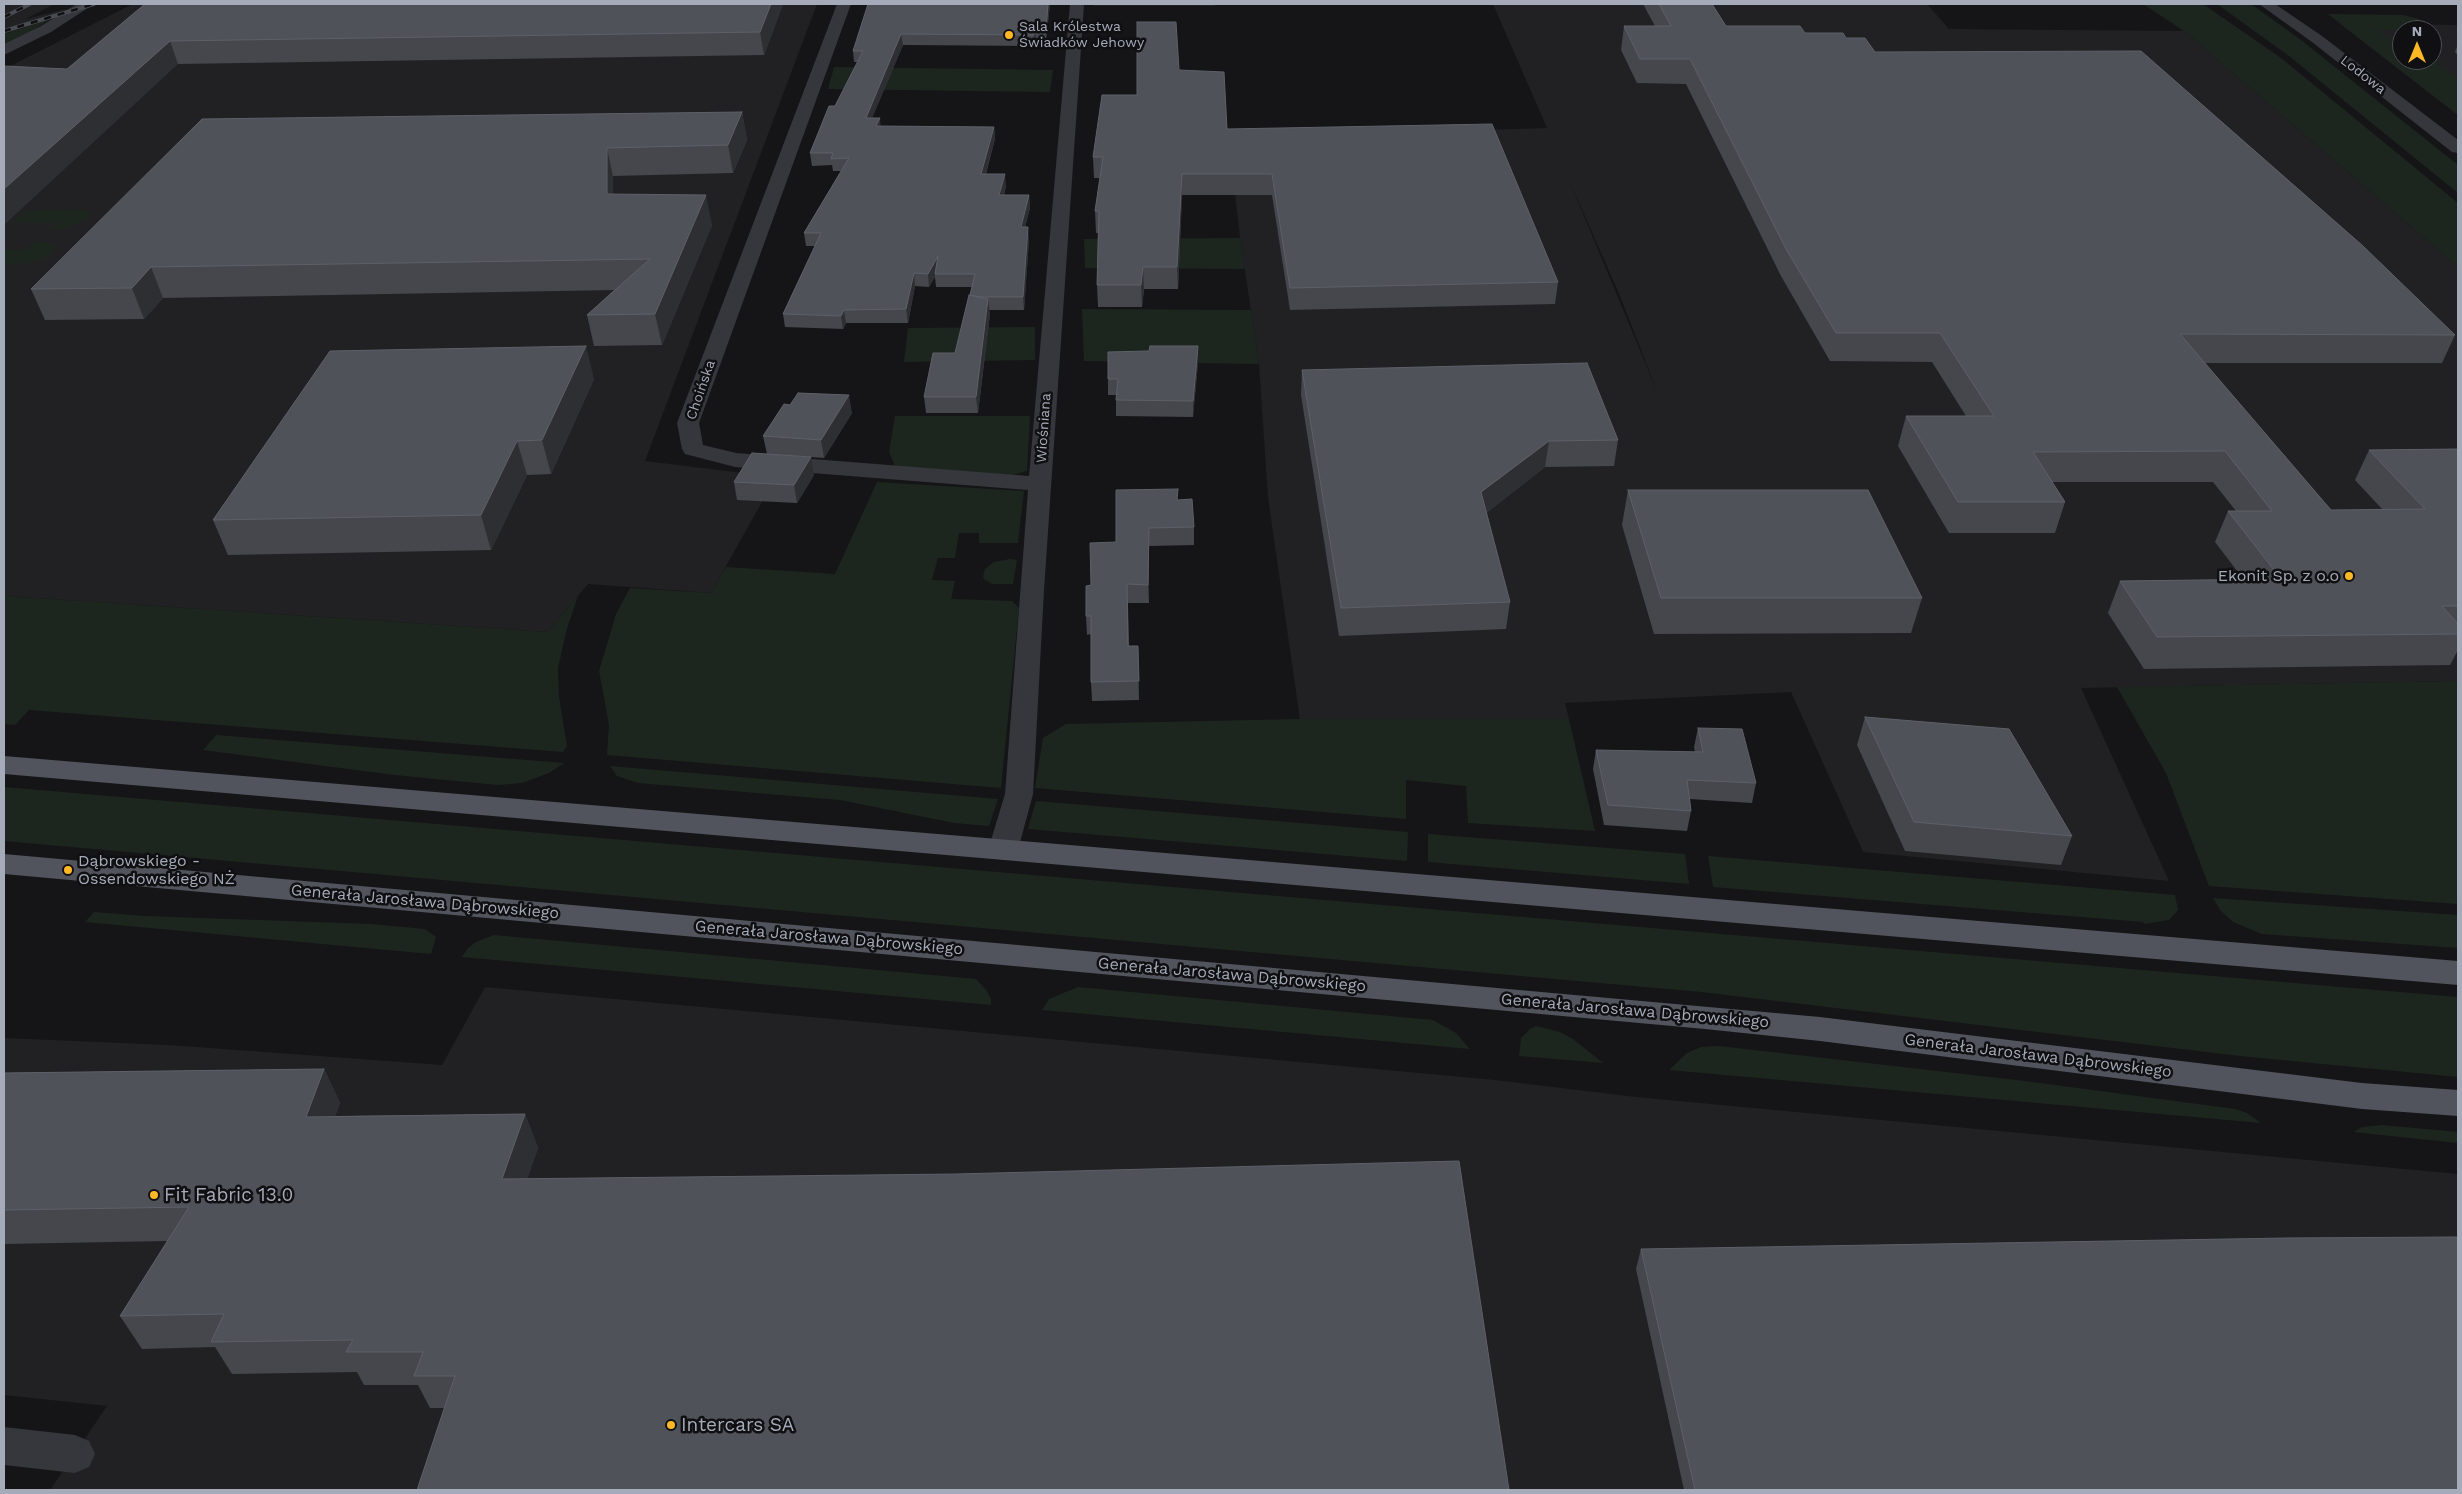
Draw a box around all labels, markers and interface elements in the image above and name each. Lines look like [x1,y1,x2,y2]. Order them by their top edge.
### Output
place label: Sala Królestwa Świadków Jehowy [1019,19,1144,52]
north arrow [2392,20,2442,70]
text: N [2412,23,2422,39]
marker: Sala Królestwa Świadków Jehowy [1003,29,1015,41]
street label: Lodowa [2337,52,2389,98]
street label: Choińska [683,358,719,422]
street label: Wiośniana [1033,393,1055,463]
place label: Ekonit Sp. z o.o [2218,566,2339,586]
marker: Ekonit Sp. z o.o [2343,570,2355,582]
place label: Dąbrowskiego - Ossendowskiego NŻ [78,851,235,889]
marker: Dąbrowskiego - Ossendowskiego NŻ [62,864,74,876]
street label: Generała Jarosława Dąbrowskiego [290,881,560,923]
street label: Generała Jarosława Dąbrowskiego [694,917,964,959]
street label: Generała Jarosława Dąbrowskiego [1097,954,1367,996]
street label: Generała Jarosława Dąbrowskiego [1500,990,1770,1032]
street label: Generała Jarosława Dąbrowskiego [1903,1030,2173,1082]
place label: Fit Fabric 13.0 [164,1184,293,1206]
marker: Fit Fabric 13.0 [148,1189,160,1201]
place label: Intercars SA [681,1414,794,1436]
marker: Intercars SA [665,1419,677,1431]

